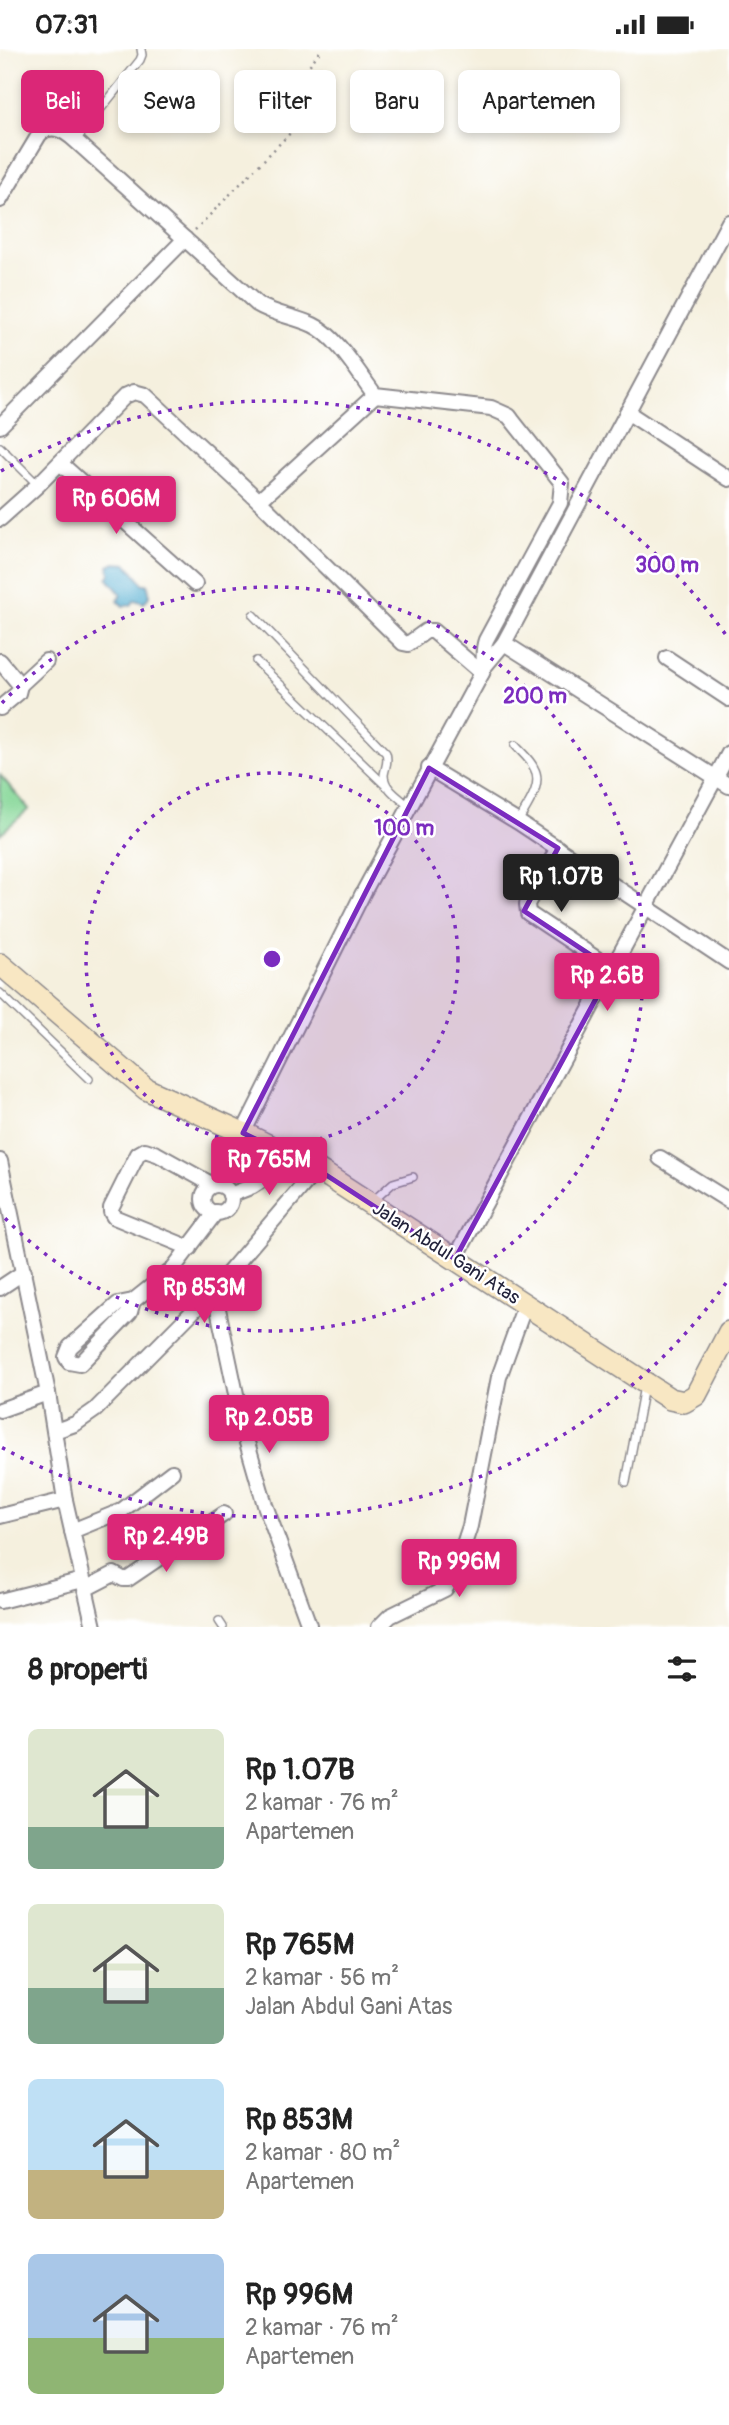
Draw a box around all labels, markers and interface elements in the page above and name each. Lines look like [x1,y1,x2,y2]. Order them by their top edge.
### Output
text: 07:31 [35,9,98,41]
chip: Beli [21,70,104,133]
chip: Sewa [118,70,220,133]
chip: Filter [234,70,336,133]
chip: Baru [350,70,444,133]
chip: Apartemen [458,70,620,133]
pin: Rp 606M [51,477,181,536]
text: Rp 606M [72,484,160,513]
text: 300 m [635,552,699,579]
text: 200 m [503,683,567,710]
text: 100 m [374,815,434,842]
pin: Rp 1.07B [489,855,633,914]
text: Rp 1.07B [519,862,603,891]
centre of rings [260,947,284,971]
pin: Rp 2.6B [542,953,672,1013]
text: Rp 2.6B [570,961,644,990]
pin: Rp 765M [204,1137,334,1197]
text: Rp 765M [227,1145,311,1174]
street label: Jalan Abdul Gani Atas [368,1196,525,1310]
pin: Rp 853M [139,1265,269,1325]
text: Rp 853M [163,1273,245,1302]
pin: Rp 2.05B [197,1395,341,1455]
text: Rp 2.05B [225,1403,313,1432]
pin: Rp 2.49B [94,1515,238,1574]
text: Rp 2.49B [123,1522,209,1551]
pin: Rp 996M [394,1539,524,1599]
text: Rp 996M [418,1547,500,1576]
icon: filters [663,1650,701,1688]
text: 8 properti [28,1651,147,1688]
text: Rp 1.07B [245,1751,355,1788]
icon: home [84,1757,168,1841]
text: 2 kamar · 76 m² [245,1788,399,1817]
text: Apartemen [245,1817,354,1846]
text: Rp 765M [245,1926,354,1963]
icon: home [84,1932,168,2016]
text: 2 kamar · 56 m² [245,1963,399,1992]
text: Jalan Abdul Gani Atas [245,1992,452,2021]
text: Rp 853M [245,2101,353,2138]
icon: home [84,2107,168,2191]
text: 2 kamar · 80 m² [245,2138,400,2167]
text: Apartemen [245,2167,354,2196]
text: Rp 996M [245,2276,353,2313]
icon: home [84,2282,168,2366]
text: 2 kamar · 76 m² [245,2313,399,2342]
text: Apartemen [245,2342,354,2371]

